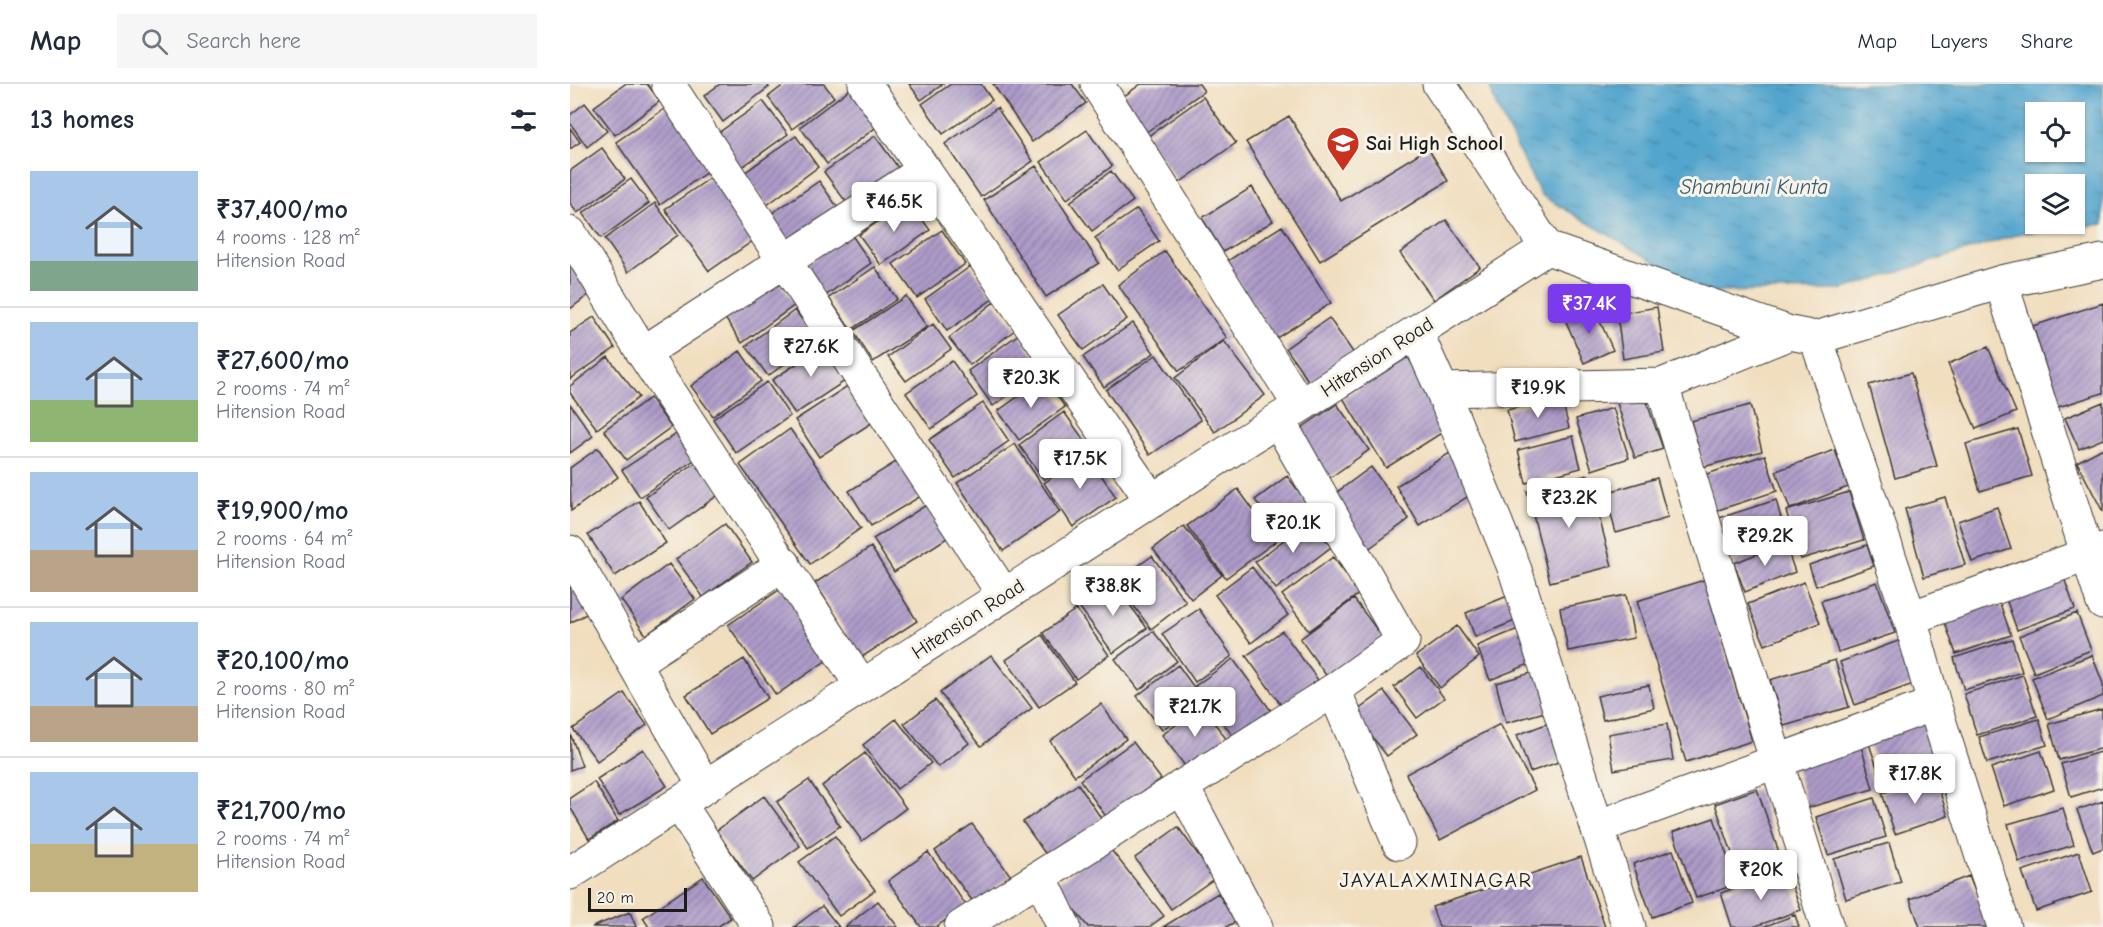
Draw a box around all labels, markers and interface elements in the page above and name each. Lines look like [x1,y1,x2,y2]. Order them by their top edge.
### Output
search box [117,14,537,68]
text: Map [30,25,81,57]
icon: search [138,25,171,58]
text: Search here [186,28,301,54]
text: Map [1858,29,1897,53]
text: Layers [1930,29,1988,53]
text: Share [2021,29,2073,53]
map controls [2025,102,2085,234]
button: locate [2025,102,2085,162]
icon: filters [507,104,540,137]
text: 13 homes [30,105,134,135]
school or university icon: Sai High School [1325,125,1361,172]
place label: Sai High School [1366,132,1503,155]
button: layers [2025,174,2085,234]
water label: Shambuni Kunta [1680,175,1828,199]
pin: ₹46.5K [845,182,943,233]
text: ₹46.5K [866,190,922,213]
icon: home [78,195,150,267]
text: ₹37,400/mo [216,195,348,225]
text: 4 rooms · 128 m² [216,226,360,249]
text: Hitension Road [216,249,346,272]
pin: ₹37.4K [1540,284,1638,335]
text: ₹37.4K [1562,292,1616,315]
street label: Hitension Road [1316,312,1438,402]
pin: ₹27.6K [762,327,860,378]
text: ₹27.6K [783,335,839,358]
icon: home [78,346,150,418]
text: ₹27,600/mo [216,346,349,376]
pin: ₹20.3K [982,358,1080,409]
text: ₹20.3K [1002,366,1060,389]
pin: ₹19.9K [1489,368,1587,419]
text: ₹19.9K [1510,376,1566,399]
text: 2 rooms · 74 m² [216,377,349,400]
text: Hitension Road [216,400,346,423]
pin: ₹17.5K [1031,439,1129,490]
text: ₹17.5K [1053,447,1107,470]
pin: ₹23.2K [1520,478,1618,529]
text: ₹23.2K [1541,486,1597,509]
icon: home [78,496,150,568]
text: ₹19,900/mo [216,496,349,526]
pin: ₹20.1K [1244,503,1342,554]
text: ₹20.1K [1265,511,1321,534]
pin: ₹29.2K [1716,516,1814,567]
text: ₹29.2K [1737,524,1793,547]
text: 2 rooms · 64 m² [216,527,352,550]
text: Hitension Road [216,550,346,573]
pin: ₹38.8K [1064,566,1162,617]
street label: Hitension Road [907,574,1029,664]
text: ₹38.8K [1085,574,1141,597]
icon: home [78,646,150,718]
text: ₹20,100/mo [216,646,349,676]
text: 2 rooms · 80 m² [216,677,354,700]
pin: ₹21.7K [1146,687,1244,738]
text: ₹21.7K [1168,695,1222,718]
text: Hitension Road [216,700,346,723]
pin: ₹17.8K [1866,754,1964,805]
text: ₹17.8K [1888,762,1942,785]
icon: home [78,796,150,868]
text: ₹21,700/mo [216,796,346,826]
text: 2 rooms · 74 m² [216,827,349,850]
text: Hitension Road [216,850,346,873]
pin: ₹20K [1725,850,1797,901]
text: ₹20K [1739,858,1783,881]
district label: JAYALAXMINAGAR [1340,868,1532,892]
scale bar [588,885,687,912]
text: 20 m [597,889,634,907]

